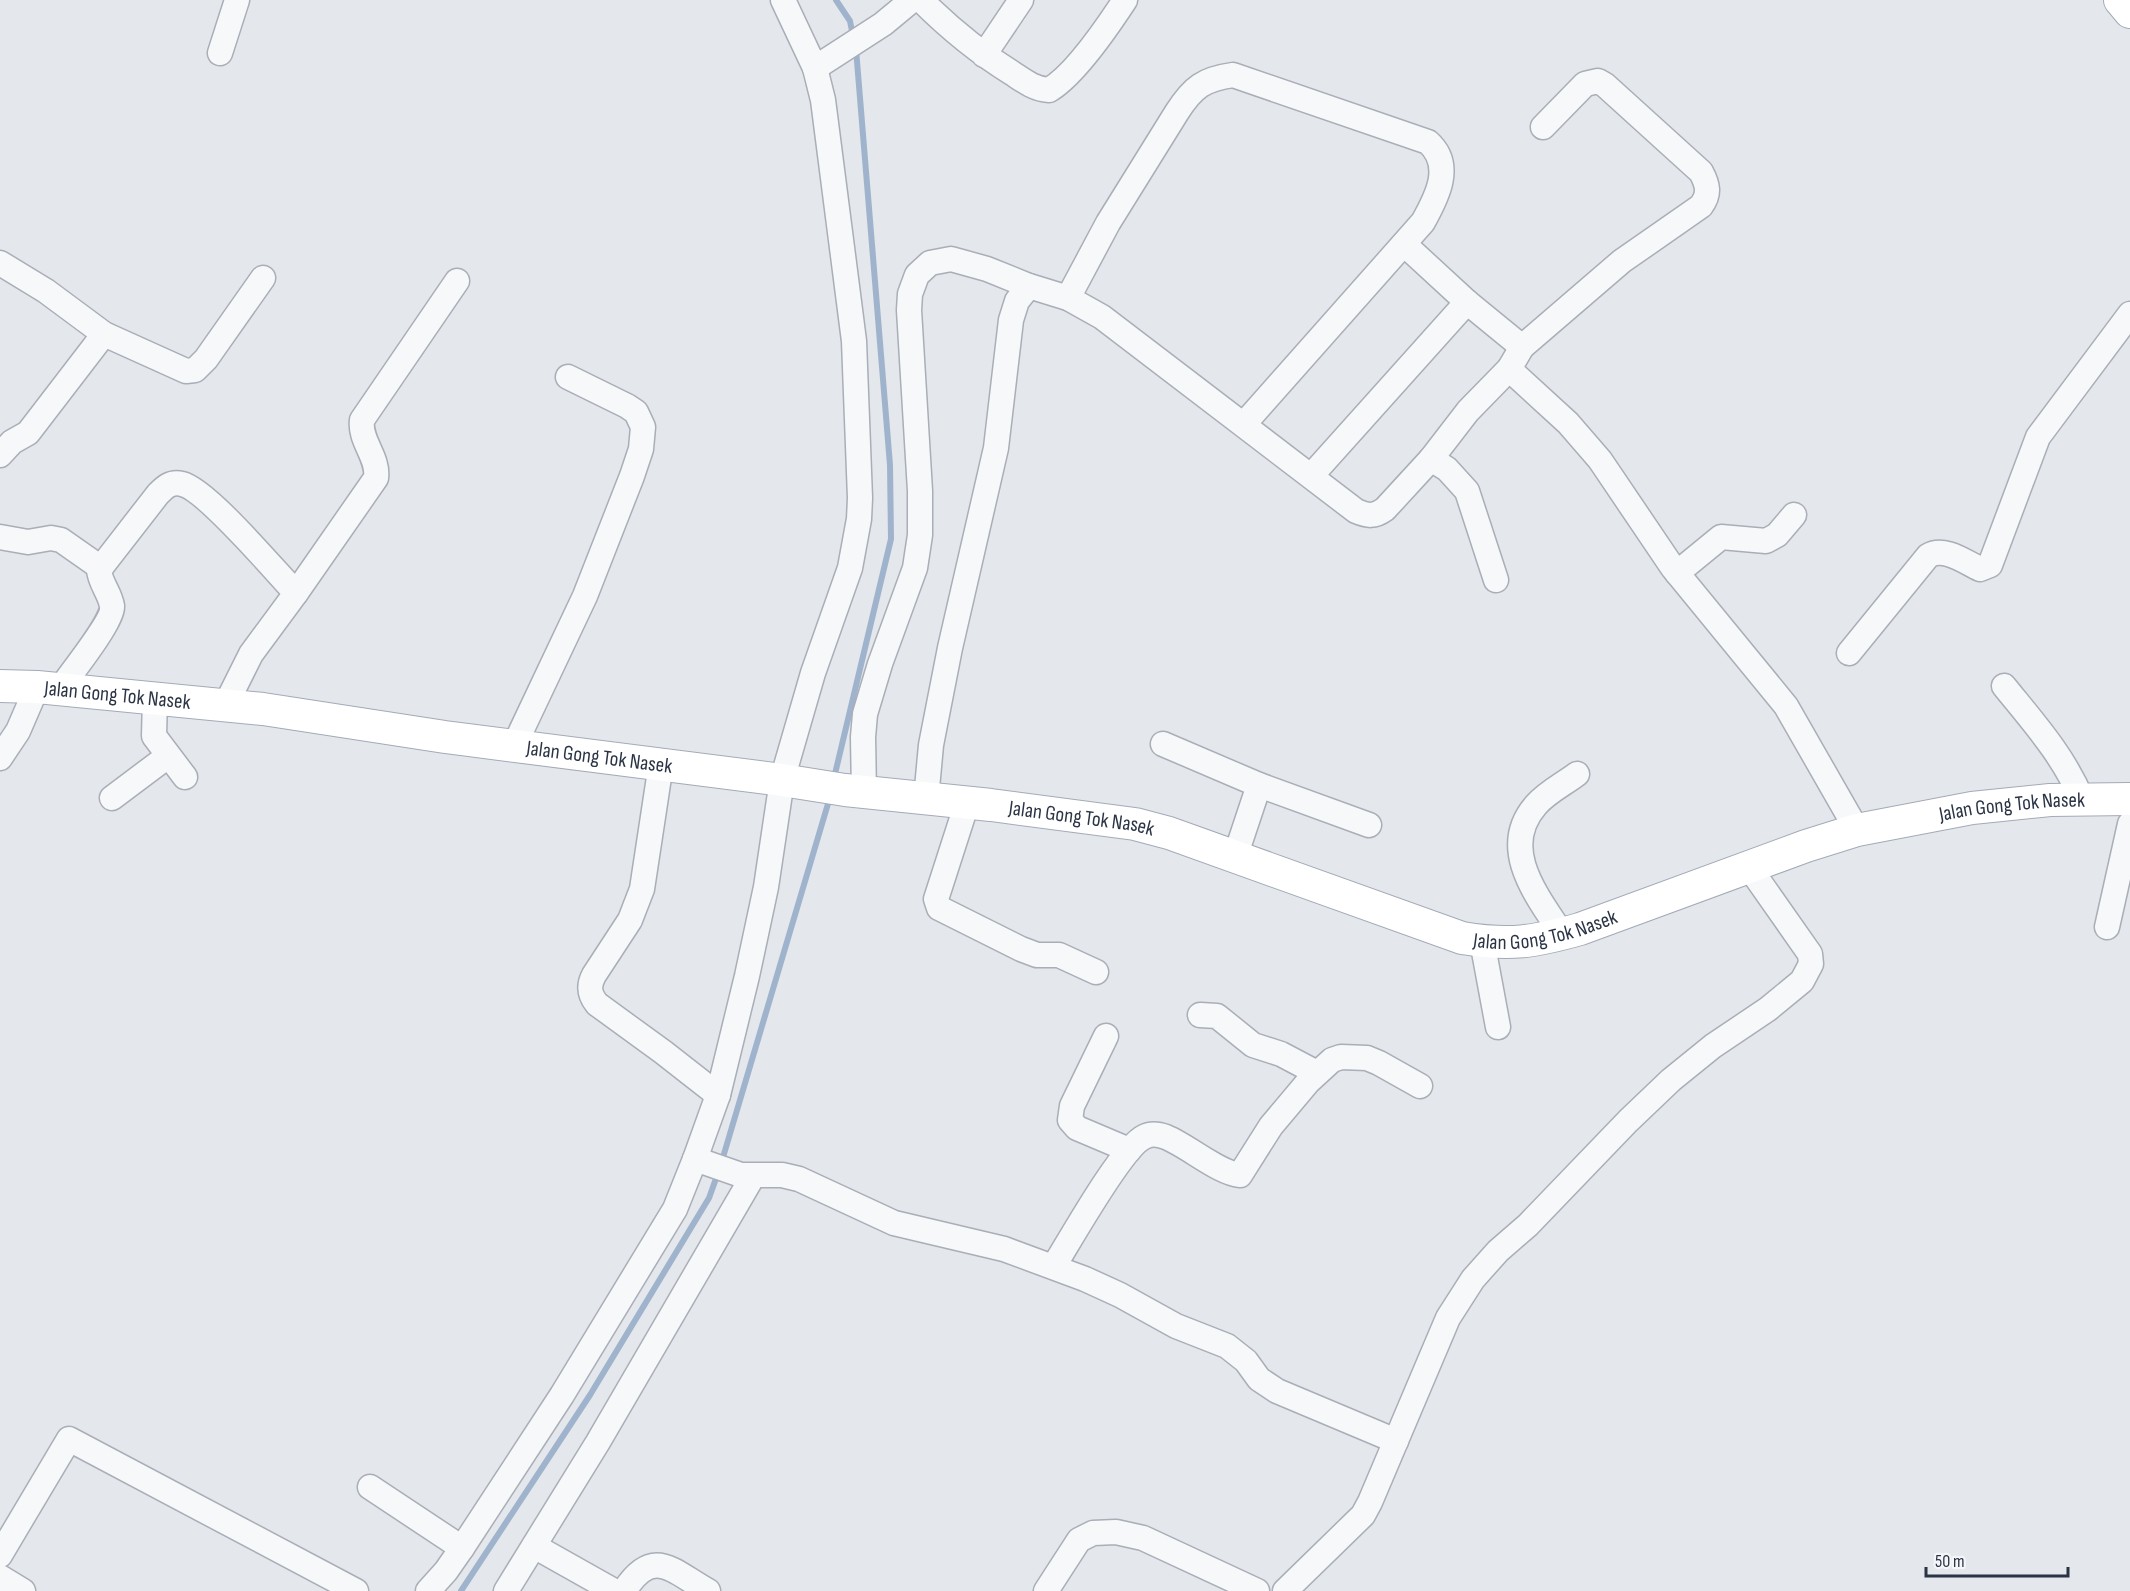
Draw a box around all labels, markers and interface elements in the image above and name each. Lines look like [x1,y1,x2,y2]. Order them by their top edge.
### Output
street label: Jalan Gong Tok Nasek [42,676,192,715]
street label: Jalan Gong Tok Nasek [524,735,674,779]
street label: Jalan Gong Tok Nasek [1936,788,2085,827]
street label: Jalan Gong Tok Nasek [1006,795,1157,842]
street label: Jalan Gong Tok Nasek [1471,904,1621,955]
scale bar [1926,1540,2068,1578]
text: 50 m [1935,1551,1965,1572]

